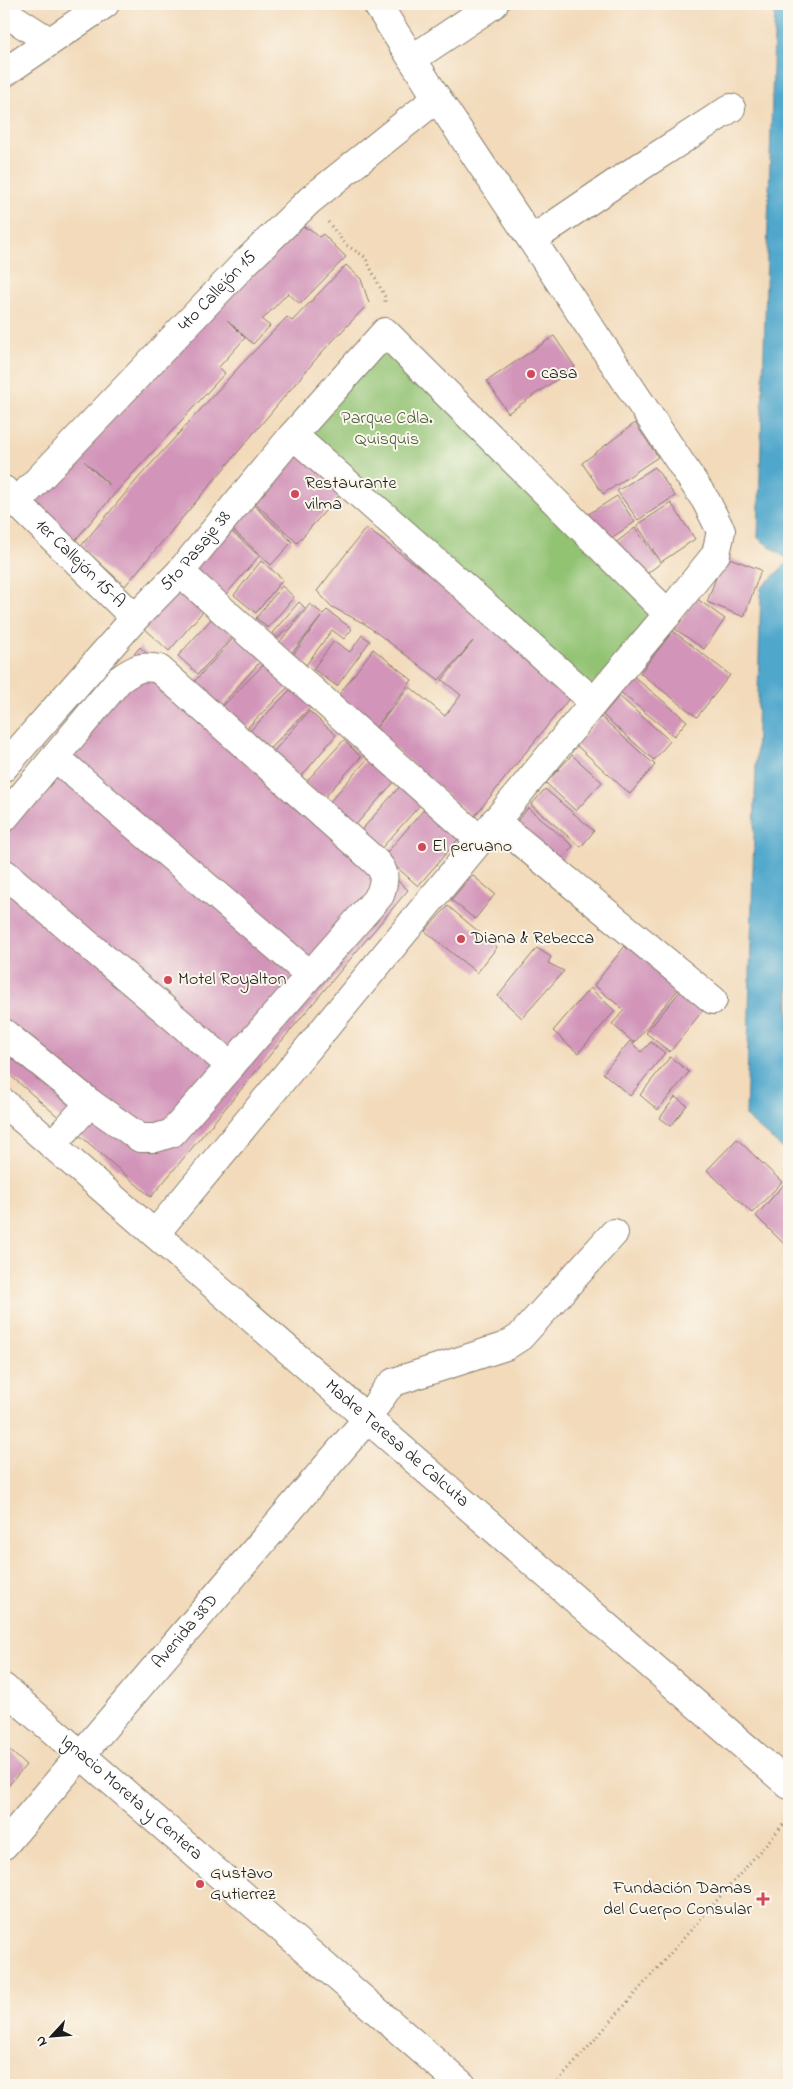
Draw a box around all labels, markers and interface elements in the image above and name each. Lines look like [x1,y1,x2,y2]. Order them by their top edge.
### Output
street label: 4to Callejón 15 [173,245,263,338]
place label: casa [541,361,578,387]
marker: casa [525,368,537,380]
park label: Parque Cdla. Quisquis [341,406,433,453]
place label: Restaurante vilma [305,471,397,518]
marker: Restaurante vilma [289,488,301,500]
street label: 5to Pasaje 38 [155,505,238,598]
street label: 1er Callejón 15-A [29,514,131,615]
place label: El peruano [432,834,512,860]
marker: El peruano [416,841,428,853]
place label: Diana & Rebecca [470,926,594,952]
marker: Diana & Rebecca [455,933,467,945]
place label: Motel Royalton [178,967,286,993]
marker: Motel Royalton [162,974,174,986]
street label: Madre Teresa de Calcuta [319,1374,474,1514]
street label: Avenida 38D [146,1589,225,1675]
street label: Ignacio Moreta y Centera [54,1729,208,1867]
place label: Gustavo Gutierrez [210,1861,276,1908]
place label: Fundación Damas del Cuerpo Consular [603,1876,752,1923]
marker: Gustavo Gutierrez [194,1878,206,1890]
marker: Fundación Damas del Cuerpo Consular [756,1892,770,1906]
north arrow [28,2012,78,2062]
text: N [30,2032,53,2050]

